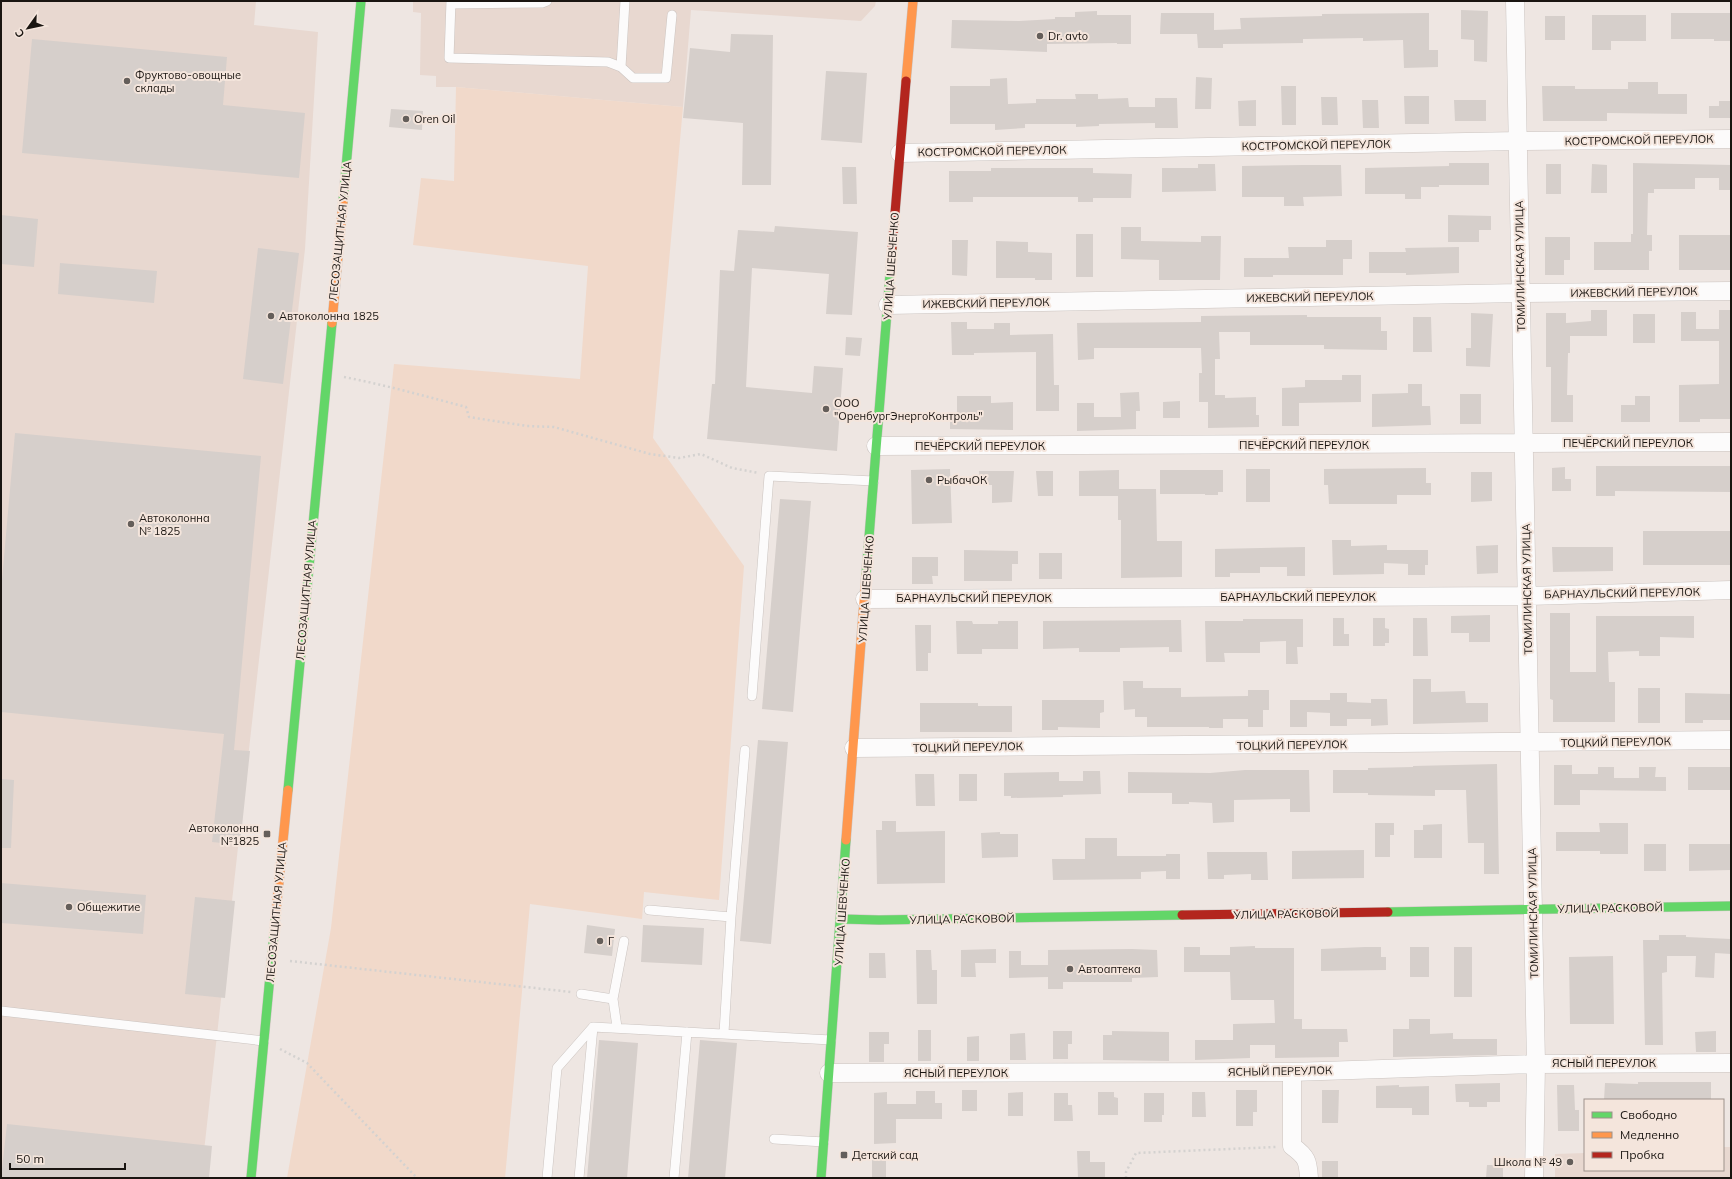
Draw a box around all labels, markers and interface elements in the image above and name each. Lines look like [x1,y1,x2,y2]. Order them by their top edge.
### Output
north arrow [8,8,48,48]
text: С [11,26,28,40]
place label: Dr. avto [1048,29,1088,43]
marker: Dr. avto [1035,31,1045,41]
place label: Фруктово-овощные склады [135,68,241,95]
marker: Фруктово-овощные склады [122,76,132,86]
place label: Oren Oil [414,112,455,126]
marker: Oren Oil [401,114,411,124]
street label: КОСТРОМСКОЙ ПЕРЕУЛОК [1564,132,1714,148]
street label: КОСТРОМСКОЙ ПЕРЕУЛОК [1241,137,1391,153]
street label: КОСТРОМСКОЙ ПЕРЕУЛОК [917,143,1067,159]
street label: ЛЕСОЗАЩИТНАЯ УЛИЦА [326,160,354,302]
street label: ТОМИЛИНСКАЯ УЛИЦА [1512,200,1528,332]
street label: УЛИЦА ШЕВЧЕНКО [880,212,902,321]
street label: ИЖЕВСКИЙ ПЕРЕУЛОК [1570,284,1698,300]
street label: ИЖЕВСКИЙ ПЕРЕУЛОК [1246,289,1374,305]
street label: ИЖЕВСКИЙ ПЕРЕУЛОК [922,295,1050,311]
place label: Автоколонна 1825 [279,309,379,323]
marker: Автоколонна 1825 [266,311,276,321]
place label: ООО "ОренбургЭнергоКонтроль" [834,396,983,423]
marker: ООО "ОренбургЭнергоКонтроль" [821,404,831,414]
street label: ПЕЧЁРСКИЙ ПЕРЕУЛОК [1563,436,1694,450]
street label: ПЕЧЁРСКИЙ ПЕРЕУЛОК [1239,438,1370,452]
street label: ПЕЧЁРСКИЙ ПЕРЕУЛОК [915,439,1046,453]
place label: РыбачОК [937,473,988,487]
marker: РыбачОК [924,475,934,485]
place label: Автоколонна № 1825 [139,511,210,538]
marker: Автоколонна № 1825 [126,519,136,529]
street label: ЛЕСОЗАЩИТНАЯ УЛИЦА [293,519,319,661]
street label: ТОМИЛИНСКАЯ УЛИЦА [1519,523,1535,655]
street label: УЛИЦА ШЕВЧЕНКО [855,535,877,644]
street label: БАРНАУЛЬСКИЙ ПЕРЕУЛОК [1544,585,1701,601]
street label: БАРНАУЛЬСКИЙ ПЕРЕУЛОК [1220,590,1377,604]
street label: БАРНАУЛЬСКИЙ ПЕРЕУЛОК [896,591,1053,605]
street label: ТОЦКИЙ ПЕРЕУЛОК [1561,734,1672,750]
street label: ТОЦКИЙ ПЕРЕУЛОК [1237,737,1348,753]
street label: ТОЦКИЙ ПЕРЕУЛОК [913,739,1024,755]
place label: Автоколонна №1825 [188,821,259,848]
marker: Автоколонна №1825 [262,829,272,839]
street label: ЛЕСОЗАЩИТНАЯ УЛИЦА [263,841,289,983]
street label: ТОМИЛИНСКАЯ УЛИЦА [1525,847,1541,979]
street label: УЛИЦА ШЕВЧЕНКО [831,858,853,967]
place label: Общежитие [77,900,140,914]
street label: УЛИЦА РАСКОВОЙ [1556,900,1663,916]
marker: Общежитие [64,902,74,912]
street label: УЛИЦА РАСКОВОЙ [1232,906,1339,922]
street label: УЛИЦА РАСКОВОЙ [908,911,1015,927]
place label: Г [608,934,614,948]
marker: Г [595,936,605,946]
place label: Автоаптека [1078,962,1141,976]
marker: Автоаптека [1065,964,1075,974]
street label: ЯСНЫЙ ПЕРЕУЛОК [1552,1056,1657,1070]
street label: ЯСНЫЙ ПЕРЕУЛОК [1228,1063,1333,1079]
street label: ЯСНЫЙ ПЕРЕУЛОК [904,1066,1009,1080]
legend [1584,1099,1724,1171]
text: Свободно [1620,1107,1677,1122]
text: Медленно [1620,1127,1679,1142]
scale bar [10,1145,125,1171]
text: Пробка [1620,1147,1664,1162]
place label: Детский сад [852,1148,919,1162]
marker: Детский сад [839,1150,849,1160]
text: 50 m [16,1151,44,1166]
place label: Школа № 49 [1494,1155,1562,1169]
marker: Школа № 49 [1565,1157,1575,1167]

